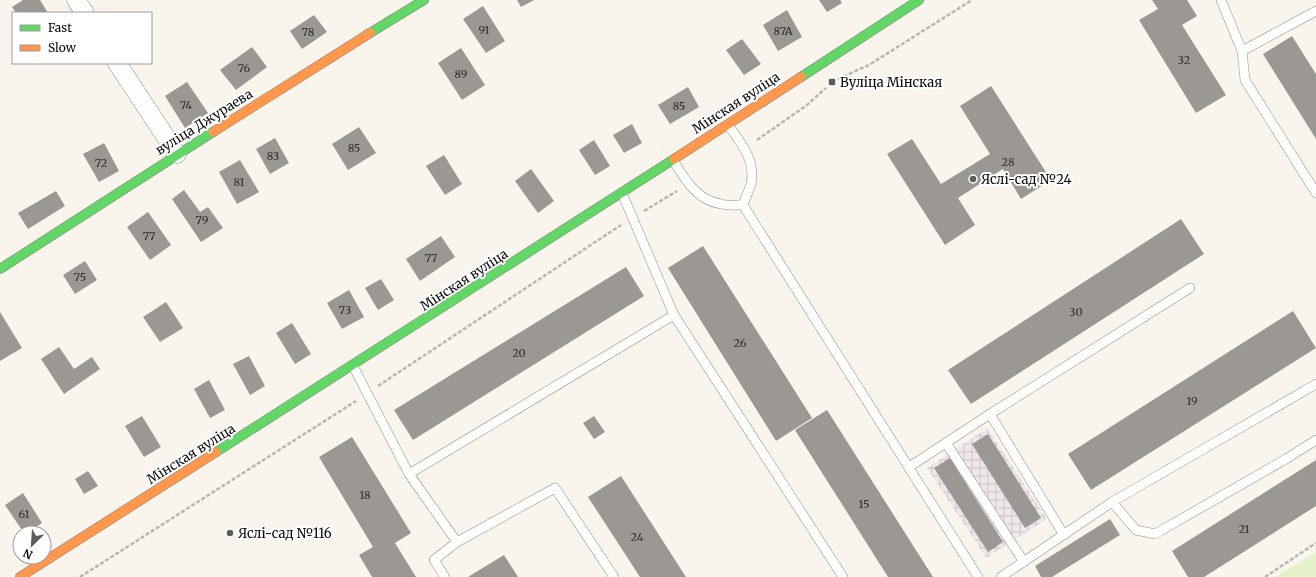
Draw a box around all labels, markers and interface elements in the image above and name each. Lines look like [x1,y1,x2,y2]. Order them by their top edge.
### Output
legend [12,12,152,64]
text: Fast [48,20,72,35]
house number: 91 [478,23,490,37]
house number: 87А [773,24,793,38]
house number: 78 [302,25,315,39]
text: Slow [48,40,77,55]
house number: 32 [1178,53,1190,67]
house number: 76 [238,61,250,75]
house number: 89 [454,67,468,81]
street label: Мінская вуліца [689,68,783,138]
place label: Вуліца Мінская [840,74,942,91]
marker: Вуліца Мінская [827,77,837,87]
street label: вуліца Джураева [152,85,256,159]
house number: 74 [180,98,192,112]
house number: 85 [673,99,685,113]
house number: 85 [348,141,360,155]
house number: 83 [267,149,279,163]
house number: 28 [1002,155,1015,169]
house number: 72 [95,156,107,170]
place label: Яслі-сад №24 [981,171,1072,188]
marker: Яслі-сад №24 [968,174,978,184]
house number: 81 [233,175,245,189]
house number: 79 [196,213,209,227]
house number: 77 [143,229,155,243]
street label: Мінская вуліца [417,245,511,315]
house number: 77 [425,251,437,265]
house number: 75 [74,270,86,284]
house number: 73 [339,303,351,317]
house number: 30 [1069,305,1083,319]
house number: 26 [734,336,747,350]
house number: 20 [512,346,526,360]
house number: 19 [1186,394,1198,408]
street label: Мінская вуліца [144,420,238,488]
house number: 18 [359,488,371,502]
house number: 15 [858,497,870,511]
house number: 61 [19,507,29,521]
house number: 21 [1238,522,1250,536]
north arrow [12,525,52,565]
place label: Яслі-сад №116 [238,525,332,542]
marker: Яслі-сад №116 [225,528,235,538]
house number: 24 [631,530,644,544]
text: N [21,546,35,562]

